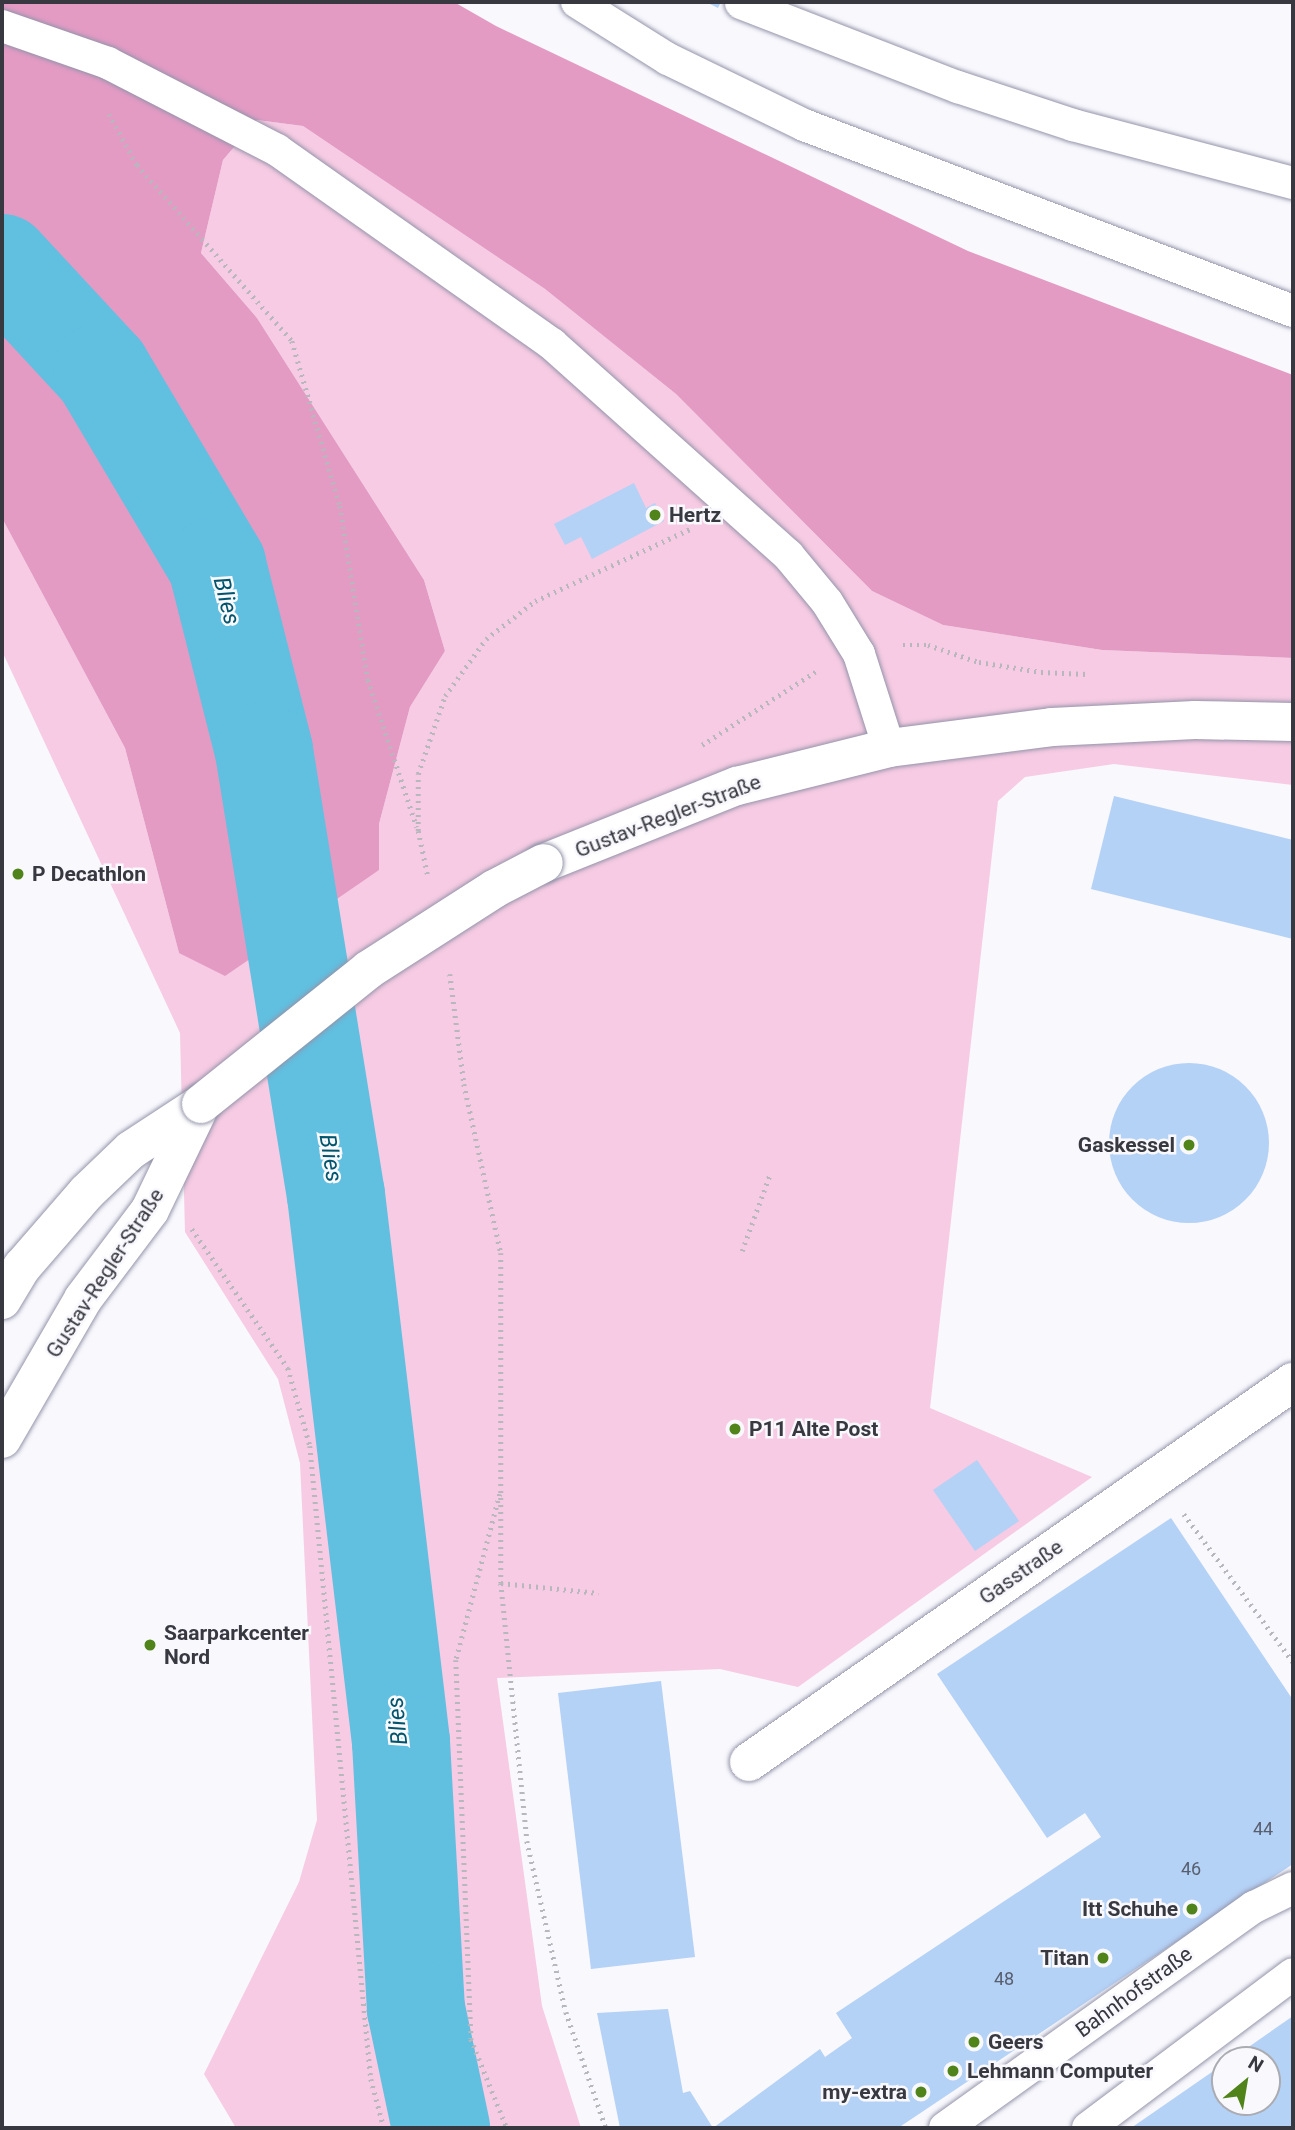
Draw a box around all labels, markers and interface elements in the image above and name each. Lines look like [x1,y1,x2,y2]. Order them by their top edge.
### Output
place label: Hertz [669,502,721,528]
marker: Hertz [647,507,663,523]
water label: Blies [207,574,245,628]
street label: Gustav-Regler-Straße [572,769,764,863]
place label: P Decathlon [32,861,146,887]
marker: P Decathlon [10,866,26,882]
water label: Blies [313,1132,347,1184]
place label: Gaskessel [1078,1132,1175,1158]
marker: Gaskessel [1181,1137,1197,1153]
street label: Gustav-Regler-Straße [41,1184,169,1362]
place label: P11 Alte Post [749,1416,878,1442]
marker: P11 Alte Post [727,1421,743,1437]
street label: Gasstraße [974,1534,1068,1610]
place label: Saarparkcenter Nord [164,1620,309,1670]
marker: Saarparkcenter Nord [142,1637,158,1653]
water label: Blies [382,1696,414,1746]
house number: 44 [1253,1818,1273,1840]
house number: 46 [1181,1858,1201,1880]
place label: Itt Schuhe [1082,1896,1178,1922]
marker: Itt Schuhe [1184,1901,1200,1917]
street label: Bahnhofstraße [1071,1941,1197,2043]
place label: Titan [1040,1945,1089,1971]
marker: Titan [1095,1950,1111,1966]
house number: 48 [994,1968,1014,1990]
place label: Geers [988,2029,1043,2055]
marker: Geers [966,2034,982,2050]
north arrow [1211,2046,1281,2116]
text: N [1244,2051,1267,2077]
place label: Lehmann Computer [967,2058,1153,2084]
marker: Lehmann Computer [945,2063,961,2079]
place label: my-extra [822,2079,907,2105]
marker: my-extra [913,2084,929,2100]

